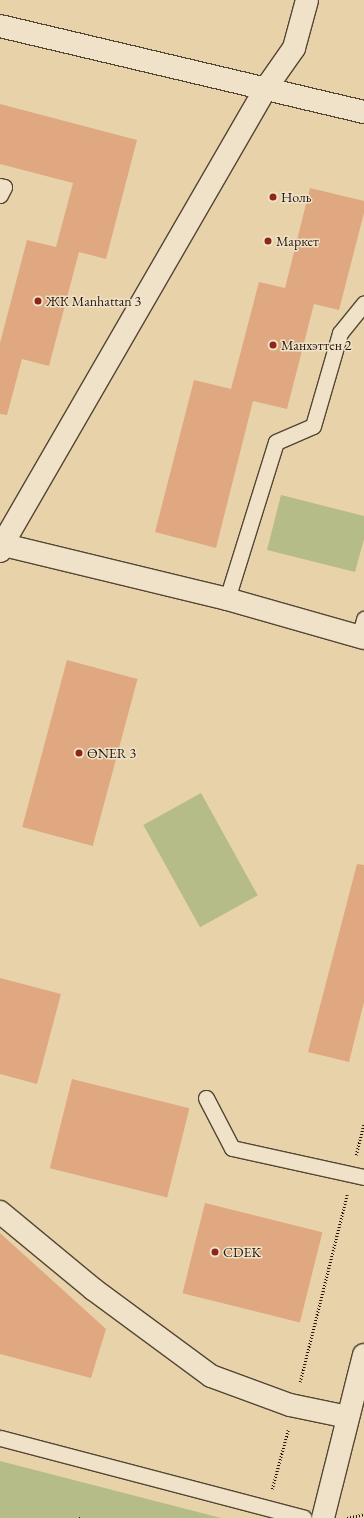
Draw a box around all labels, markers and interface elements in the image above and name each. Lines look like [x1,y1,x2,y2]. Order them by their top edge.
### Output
place label: Ноль [281,189,311,205]
marker: Ноль [268,192,278,202]
place label: Маркет [276,233,319,249]
marker: Маркет [263,236,273,246]
place label: ЖК Manhattan 3 [46,293,141,309]
marker: ЖК Manhattan 3 [33,296,43,306]
place label: Манхэттен 2 [281,337,351,353]
marker: Манхэттен 2 [268,340,278,350]
place label: ӨNER 3 [87,745,136,761]
marker: ӨNER 3 [74,748,84,758]
place label: CDEK [223,1244,261,1260]
marker: CDEK [210,1247,220,1257]

